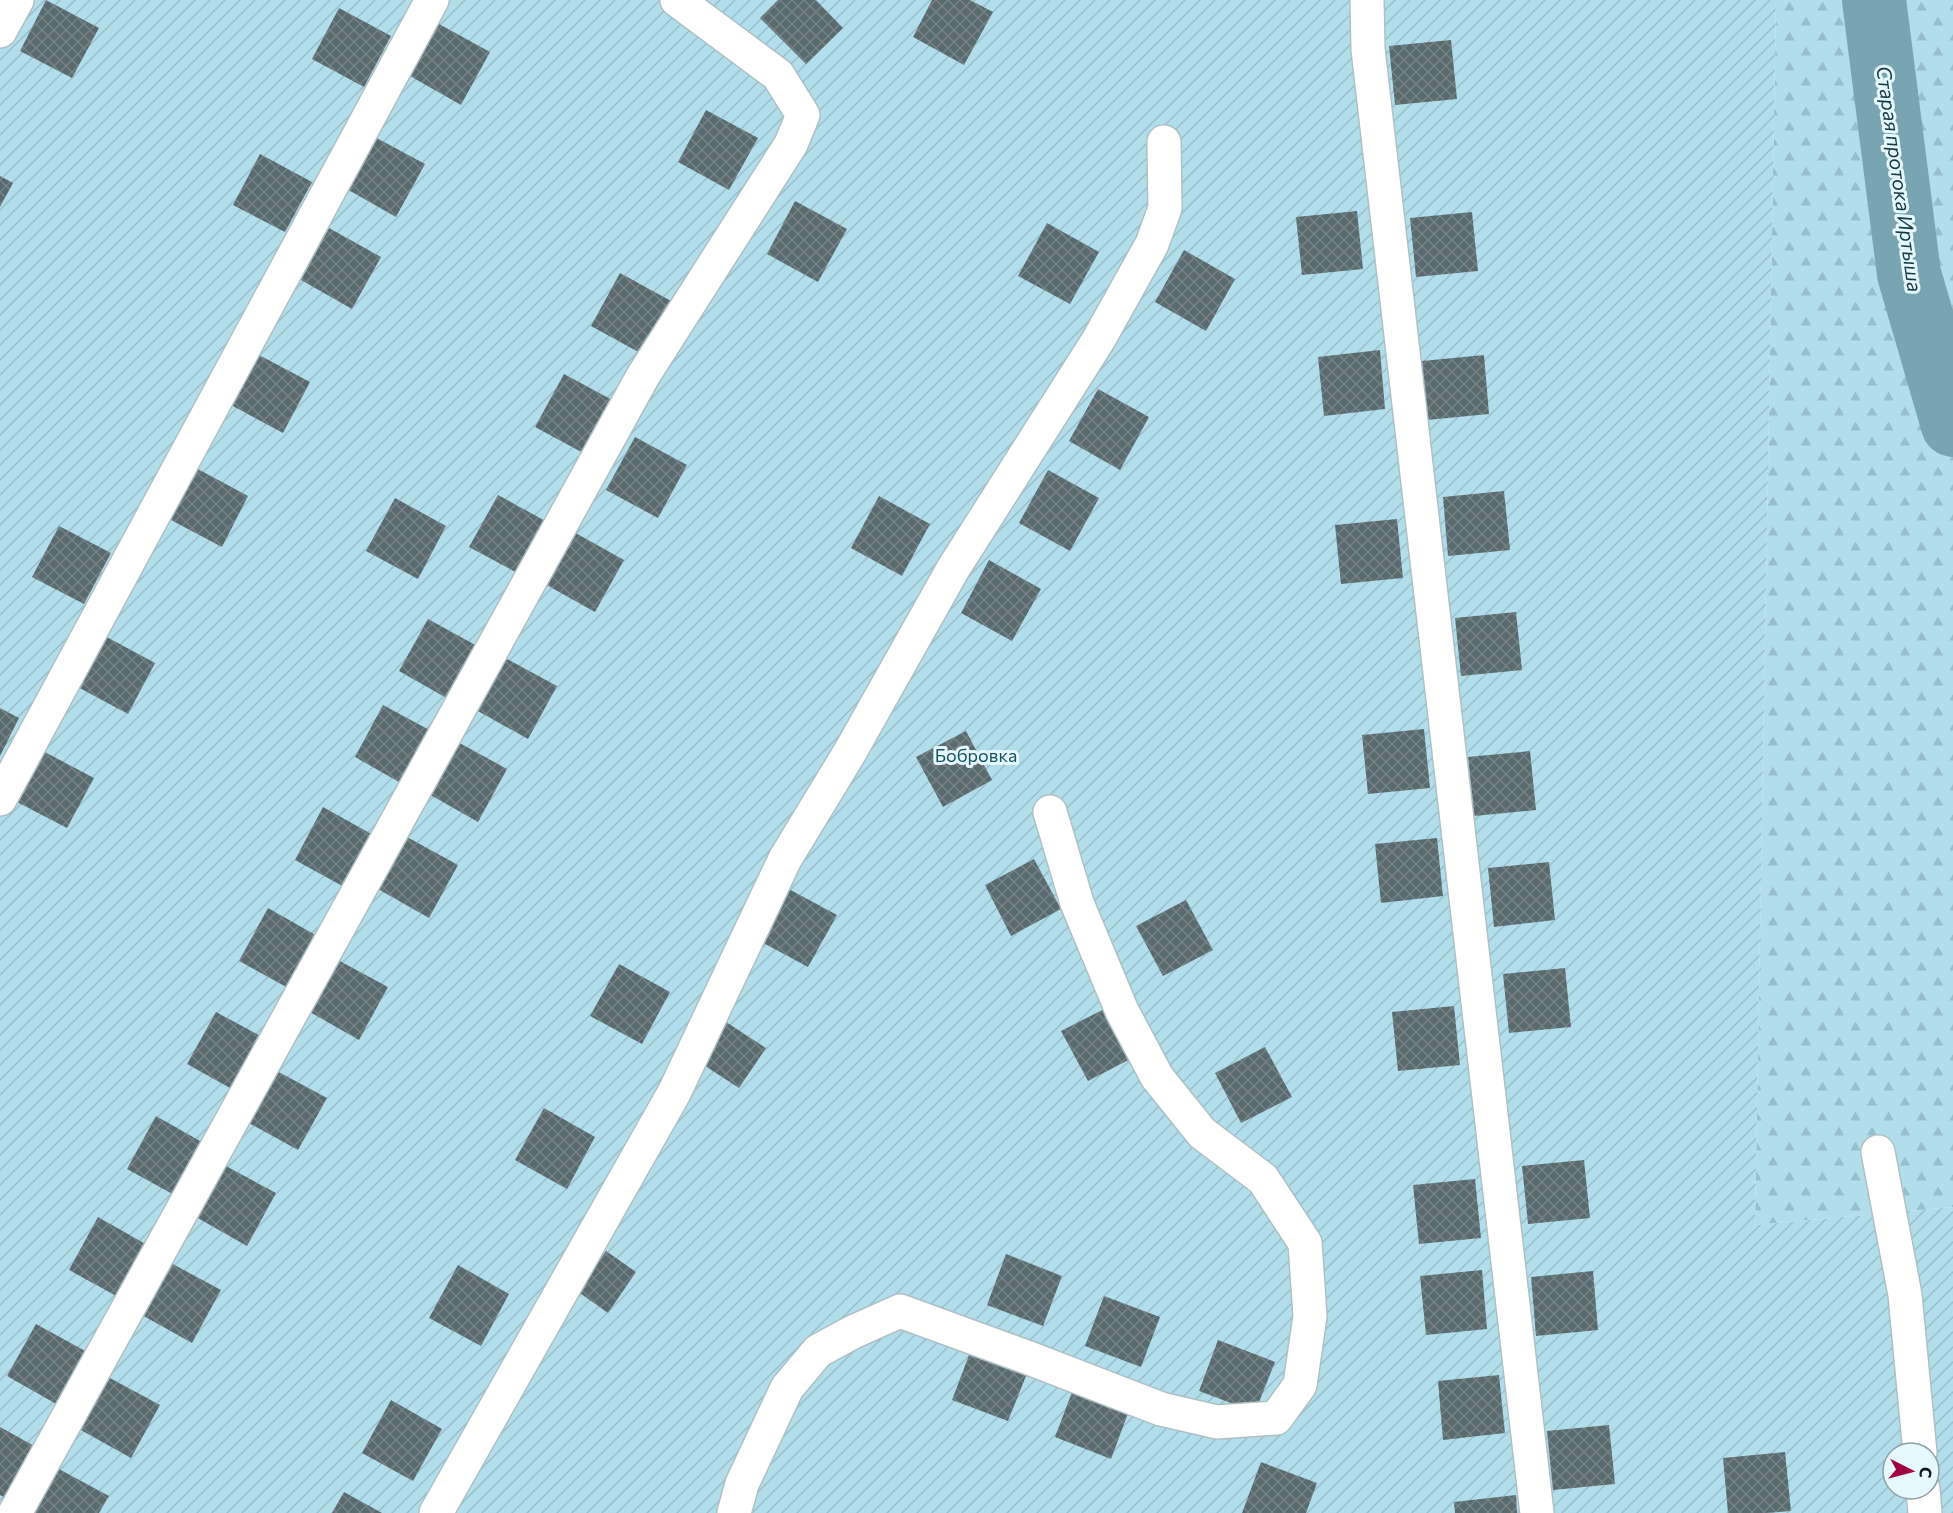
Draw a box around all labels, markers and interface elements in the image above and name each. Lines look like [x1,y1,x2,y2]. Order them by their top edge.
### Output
water label: Старая протока Иртыша [1872,64,1928,293]
park label: Бобровка [935,744,1017,766]
north arrow [1881,1441,1941,1501]
text: С [1916,1466,1936,1479]

